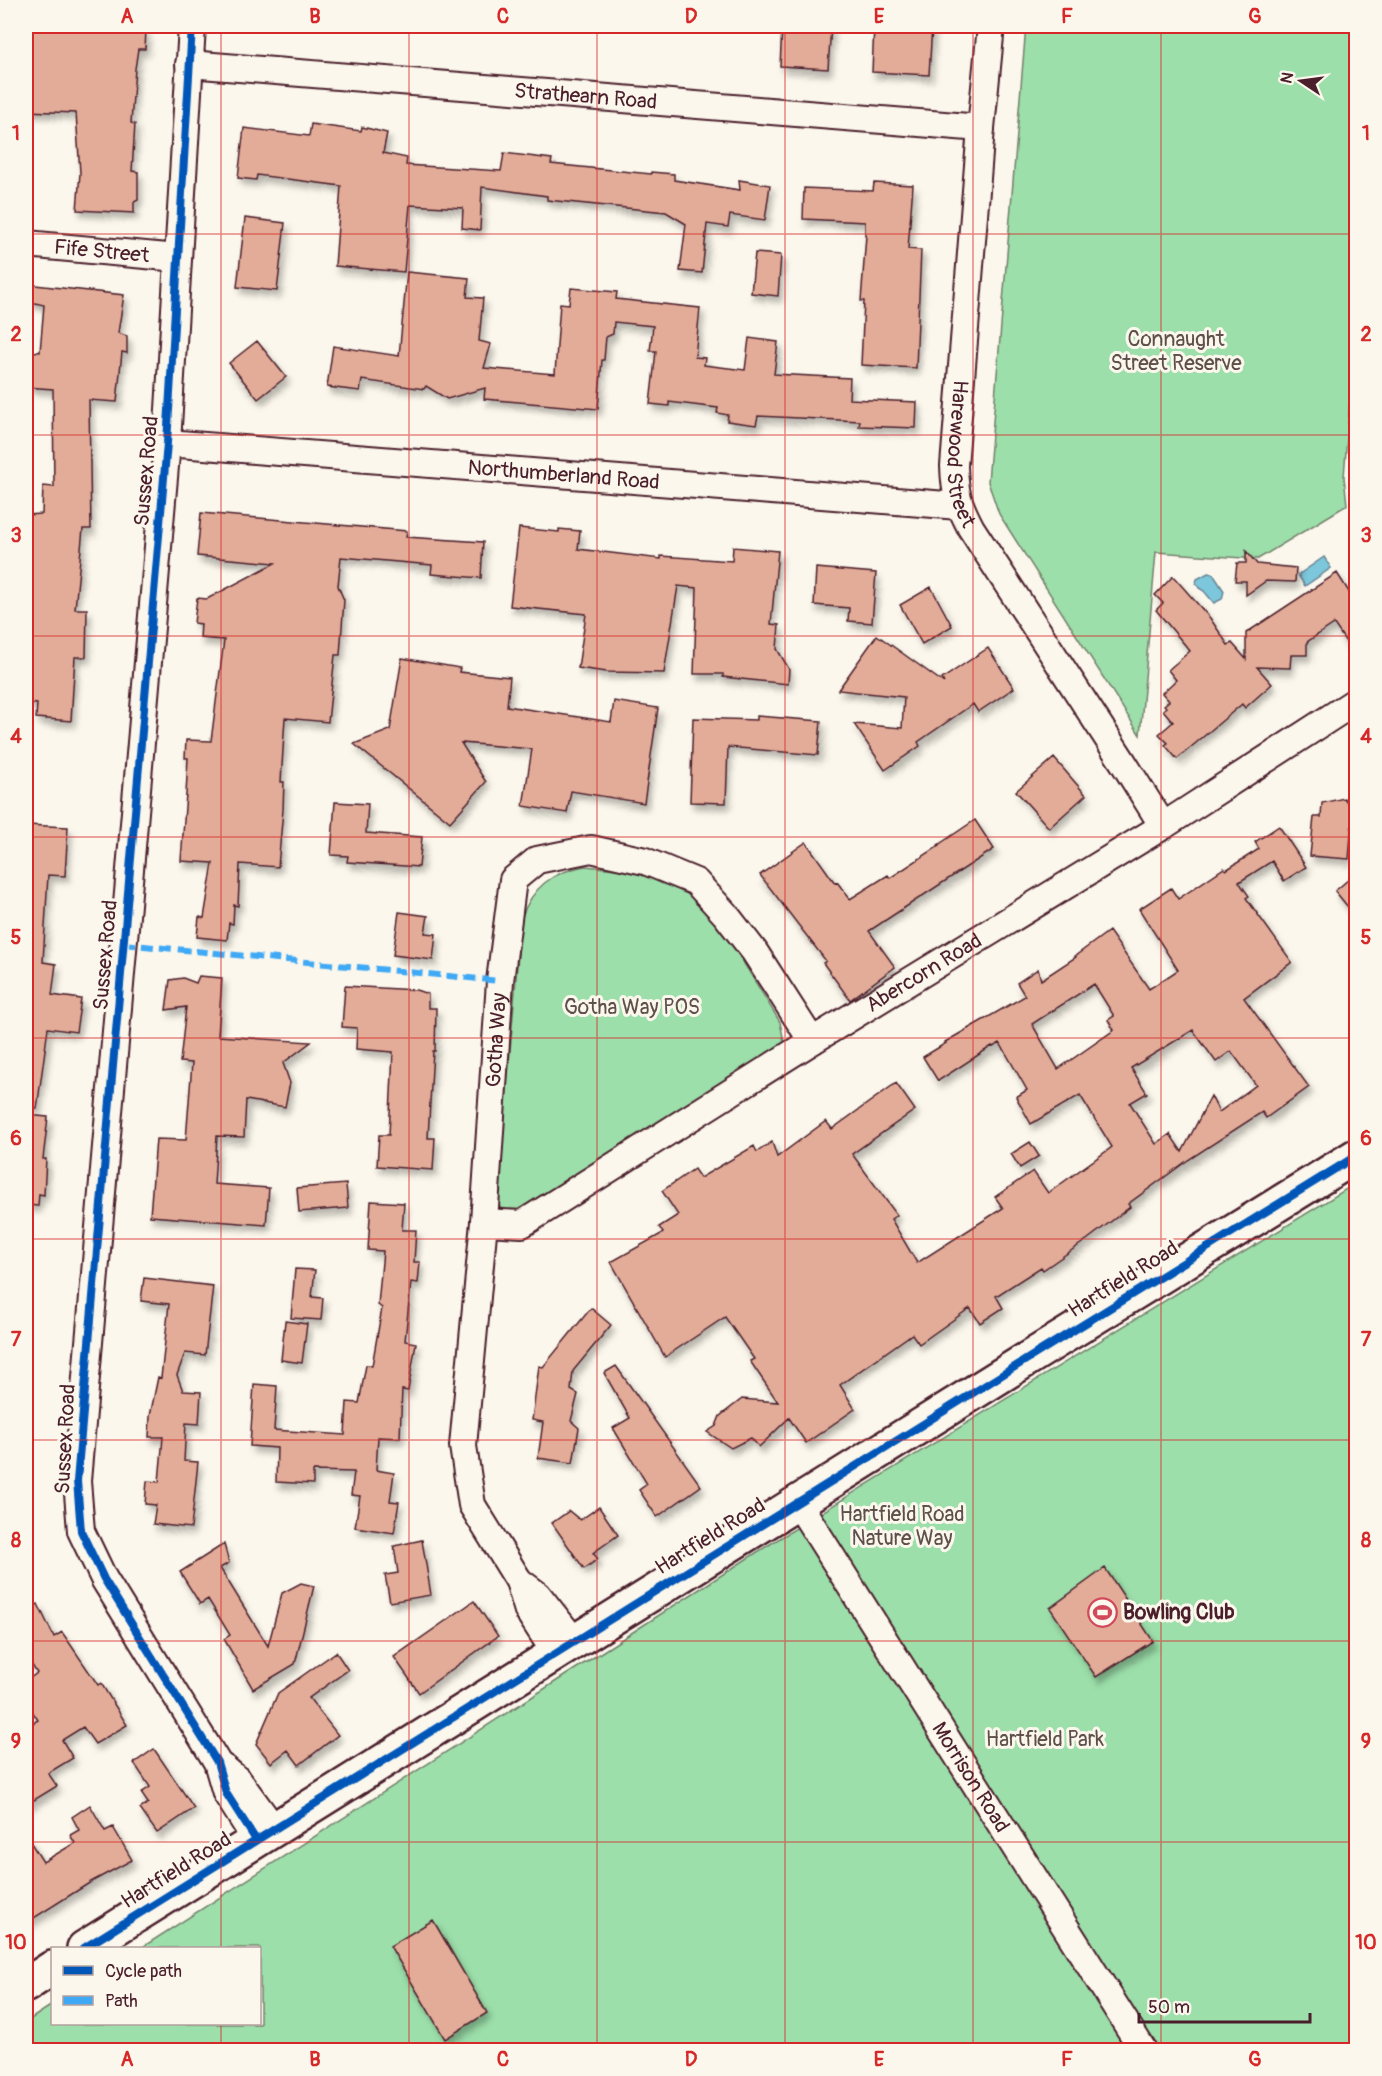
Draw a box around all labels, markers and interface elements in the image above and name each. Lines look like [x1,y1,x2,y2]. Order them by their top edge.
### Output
text: A [121,4,134,29]
text: B [309,4,321,29]
text: C [497,4,509,29]
text: D [685,4,698,29]
text: E [874,4,885,29]
text: F [1061,4,1073,29]
text: G [1248,4,1262,29]
north arrow [1271,51,1331,111]
text: N [1276,70,1298,85]
street label: Strathearn Road [513,77,658,116]
text: 1 [12,121,20,146]
text: 1 [1362,121,1370,146]
street label: Fife Street [53,234,151,269]
text: 2 [10,322,22,347]
text: 2 [1360,322,1372,347]
park label: Connaught Street Reserve [1110,326,1242,377]
street label: Harewood Street [940,379,982,533]
street label: Sussex Road [128,415,165,527]
street label: Northumberland Road [467,454,661,496]
text: 3 [10,523,22,548]
text: 3 [1360,523,1372,548]
text: 4 [10,724,22,749]
text: 4 [1360,724,1372,749]
street label: Sussex Road [87,899,124,1011]
text: 5 [11,925,22,950]
text: 5 [1361,925,1372,950]
street label: Abercorn Road [861,927,987,1019]
street label: Gotha Way [480,992,513,1088]
park label: Gotha Way POS [564,994,700,1021]
text: 6 [10,1126,22,1151]
text: 6 [1360,1126,1372,1151]
street label: Hartfield Road [1063,1235,1183,1324]
text: 7 [11,1327,22,1352]
text: 7 [1361,1327,1372,1352]
street label: Sussex Road [49,1383,82,1495]
street label: Hartfield Road [650,1492,770,1581]
park label: Hartfield Road Nature Way [840,1501,964,1552]
text: 8 [11,1528,21,1553]
text: 8 [1361,1528,1371,1553]
sports icon: Bowling Club [1086,1596,1118,1628]
place label: Bowling Club [1123,1599,1235,1626]
street label: Morrison Road [926,1717,1015,1838]
park label: Hartfield Park [986,1726,1104,1753]
text: 9 [11,1729,21,1754]
text: 9 [1361,1729,1371,1754]
street label: Hartfield Road [116,1826,236,1915]
text: 10 [5,1930,27,1955]
text: 10 [1355,1930,1377,1955]
legend [51,1947,261,2025]
text: Cycle path [105,1960,182,1983]
scale bar [1139,1986,1310,2024]
text: Path [105,1990,138,2013]
text: 50 m [1148,1996,1190,2019]
text: A [121,2047,134,2072]
text: B [309,2047,321,2072]
text: C [497,2047,509,2072]
text: D [685,2047,698,2072]
text: E [874,2047,885,2072]
text: F [1061,2047,1073,2072]
text: G [1248,2047,1262,2072]

